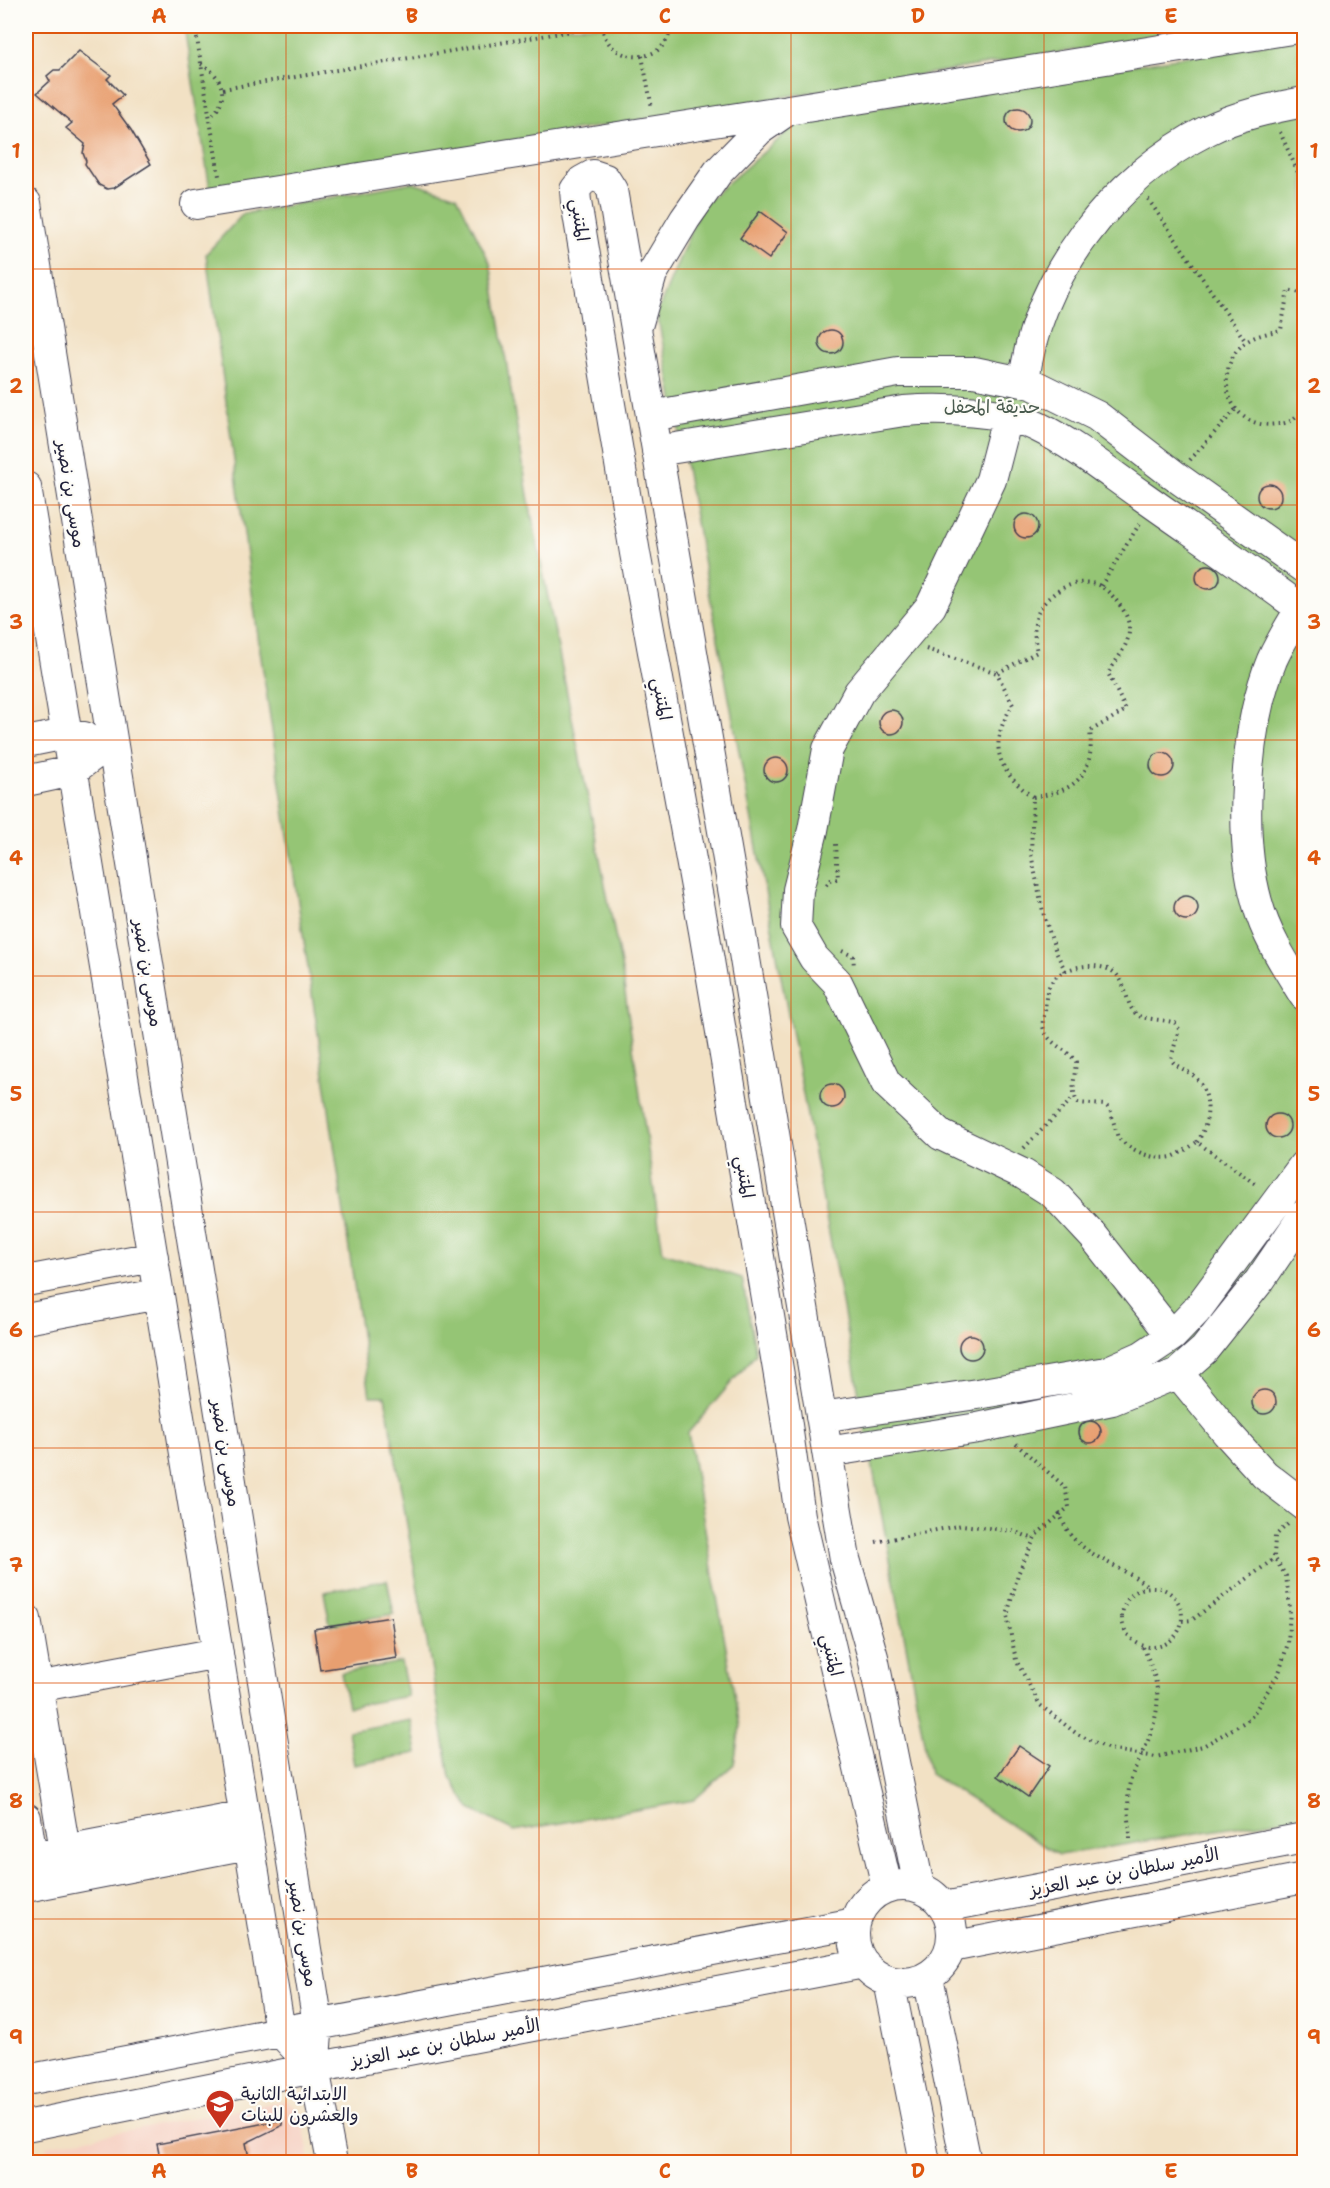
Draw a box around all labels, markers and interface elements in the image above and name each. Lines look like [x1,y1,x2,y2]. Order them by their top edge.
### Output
text: A [151,3,167,29]
text: B [406,3,418,29]
text: C [659,3,671,29]
text: D [911,3,925,29]
text: E [1164,3,1178,29]
text: 1 [11,138,21,164]
text: 1 [1309,138,1319,164]
street label: المتنبي [561,197,595,244]
text: 2 [9,373,23,399]
text: 2 [1307,373,1321,399]
park label: حديقة المحفل [944,395,1040,419]
street label: موسى بن نصير [50,436,91,550]
text: 3 [9,609,23,635]
text: 3 [1307,609,1321,635]
street label: المتنبي [643,676,678,723]
text: 4 [9,845,23,871]
text: 4 [1307,845,1321,871]
street label: موسى بن نصير [127,915,168,1029]
text: 5 [10,1081,22,1107]
text: 5 [1308,1081,1320,1107]
street label: المتنبي [726,1154,760,1201]
text: 6 [9,1317,23,1343]
text: 6 [1307,1317,1321,1343]
street label: موسى بن نصير [205,1395,246,1509]
text: 7 [9,1552,23,1578]
text: 7 [1307,1552,1321,1578]
street label: المتنبي [811,1631,849,1680]
text: 8 [9,1788,23,1814]
text: 8 [1307,1788,1321,1814]
street label: الأمير سلطان بن عبد العزيز [1025,1842,1221,1903]
street label: موسى بن نصير [282,1875,323,1989]
street label: الأمير سلطان بن عبد العزيز [346,2013,542,2074]
text: 9 [9,2024,23,2050]
text: 9 [1307,2024,1321,2050]
place label: الابتدائية الثانية والعشرون للبنات [241,2082,359,2127]
school or university icon: الابتدائية الثانية والعشرون للبنات [204,2088,236,2130]
text: A [151,2158,167,2184]
text: B [406,2158,418,2184]
text: C [659,2158,671,2184]
text: D [911,2158,925,2184]
text: E [1164,2158,1178,2184]

